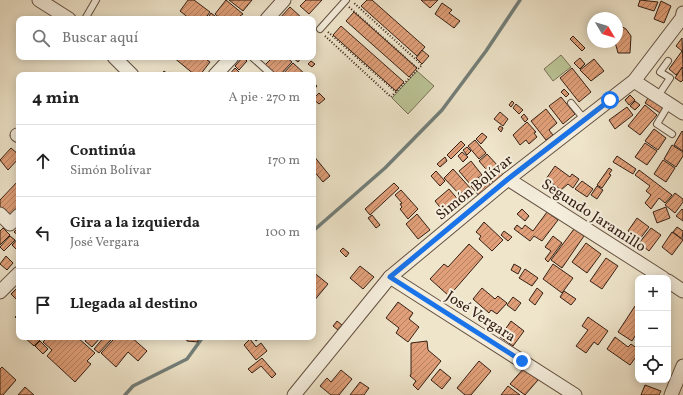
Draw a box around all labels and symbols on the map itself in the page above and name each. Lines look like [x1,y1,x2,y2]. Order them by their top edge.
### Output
north arrow [587,12,623,48]
route start [601,91,619,109]
street label: Simón Bolívar [432,150,518,226]
street label: Segundo Jaramillo [537,175,650,258]
street label: José Vergara [441,287,520,348]
route end [513,352,531,370]

